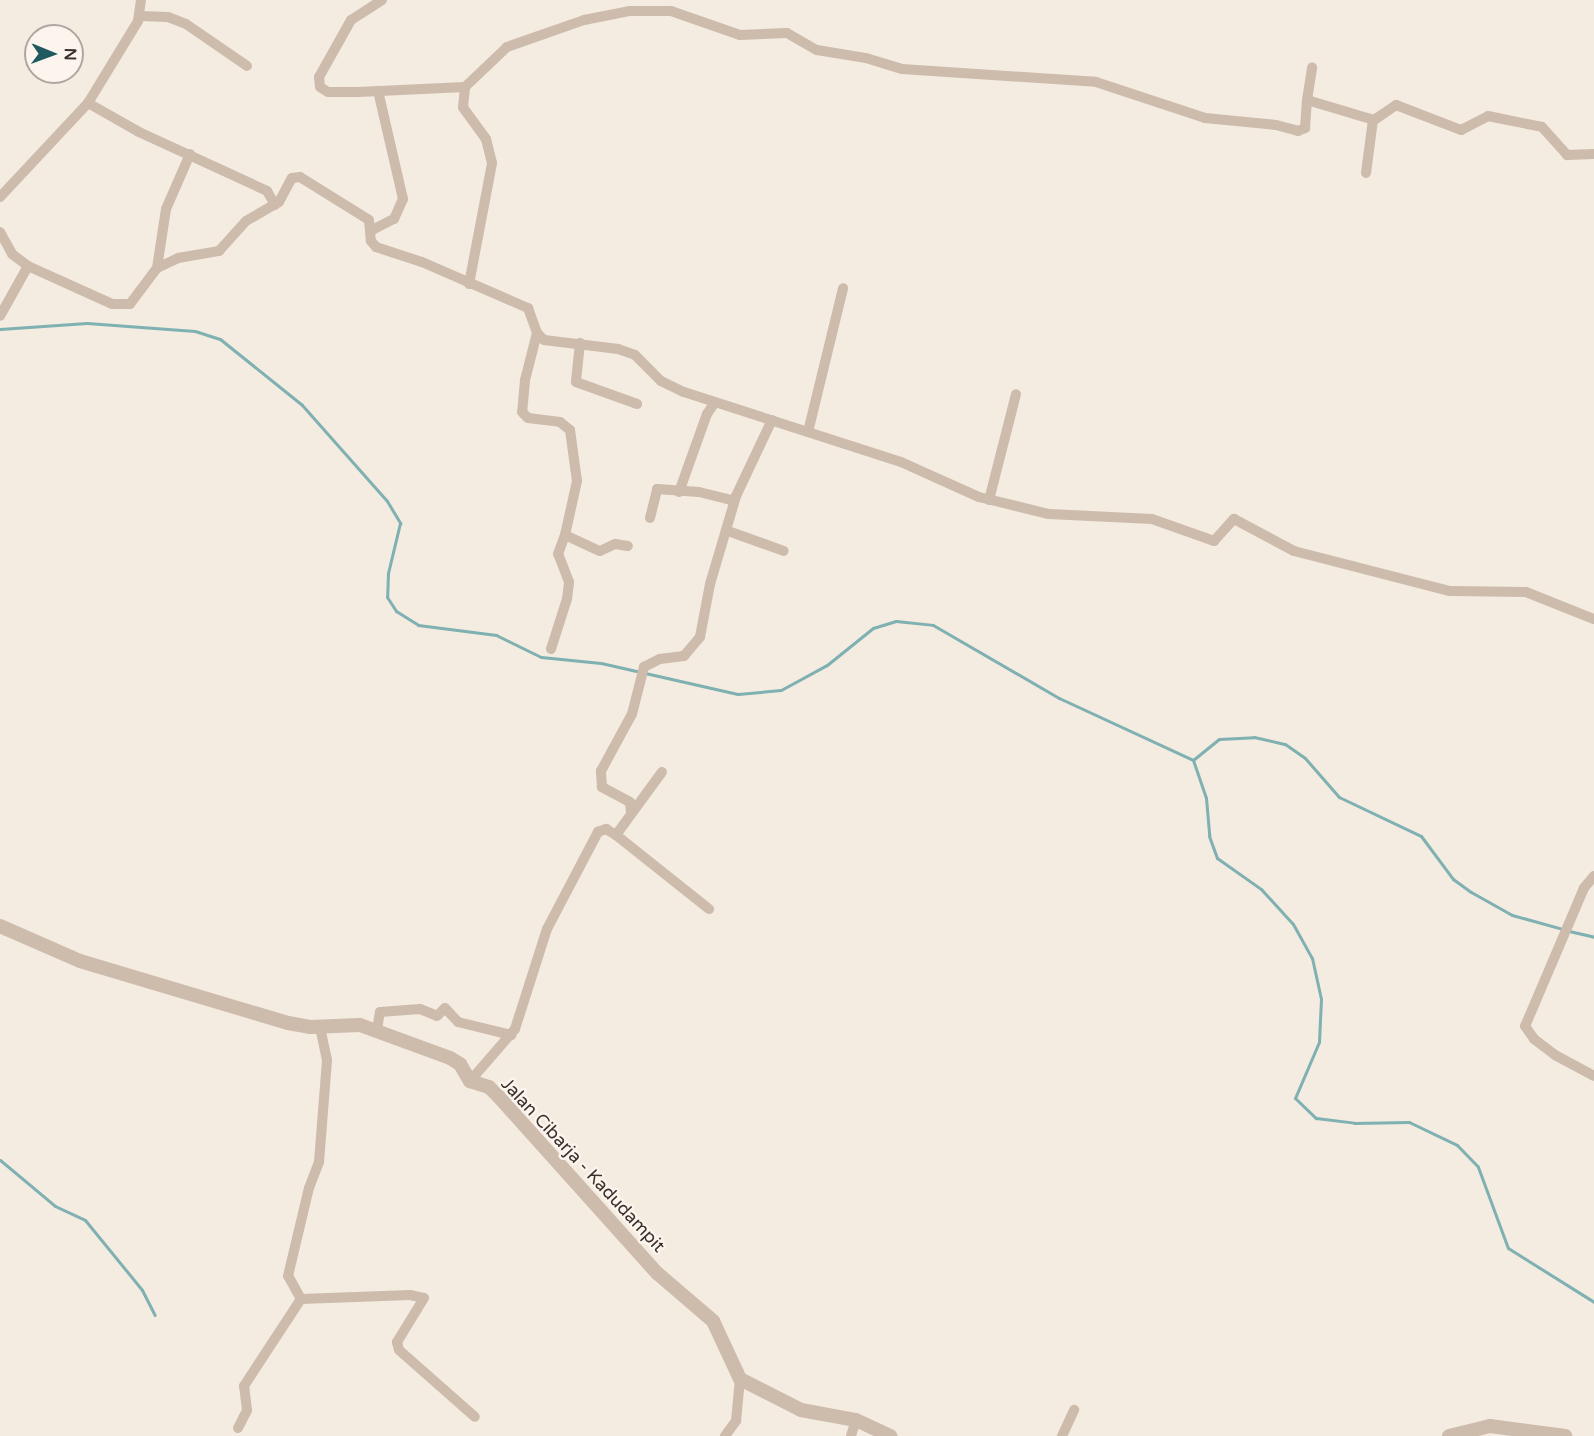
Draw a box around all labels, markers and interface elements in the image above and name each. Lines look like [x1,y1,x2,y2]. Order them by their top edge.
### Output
north arrow [24,24,84,84]
text: N [60,48,80,61]
street label: Jalan Cibarja - Kadudampit [496,1073,670,1257]

